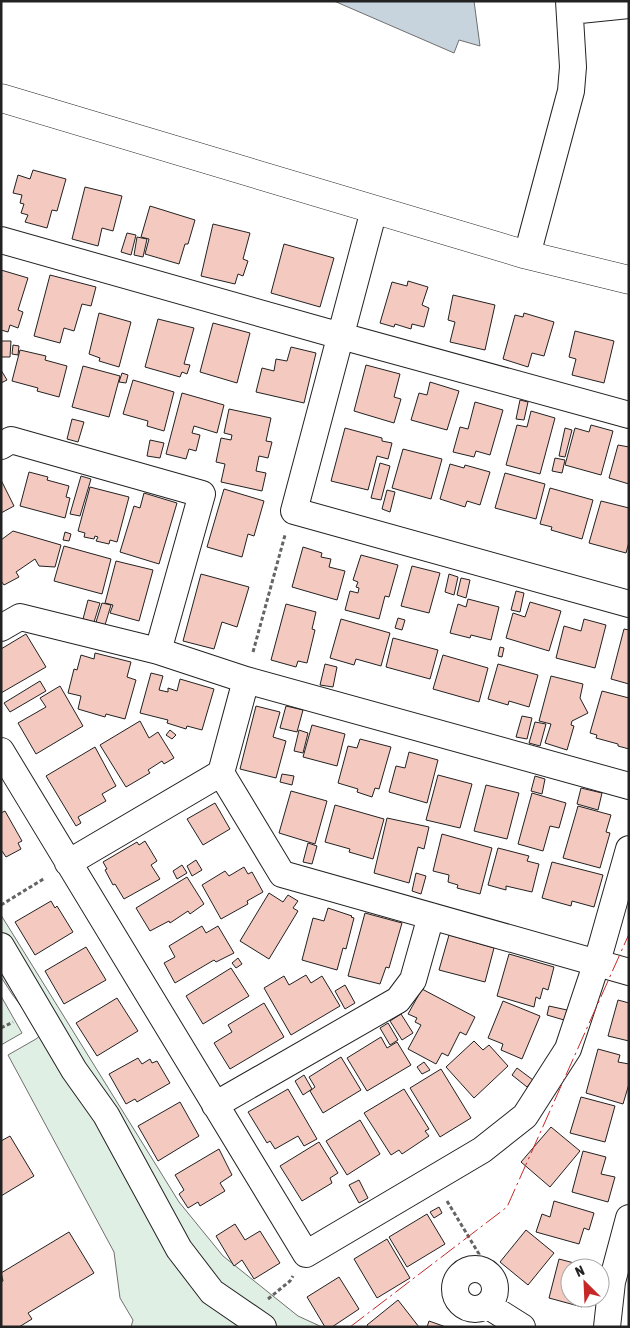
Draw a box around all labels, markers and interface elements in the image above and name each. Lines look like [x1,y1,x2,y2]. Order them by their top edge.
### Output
north arrow [560,1258,610,1308]
text: N [573,1262,587,1280]

